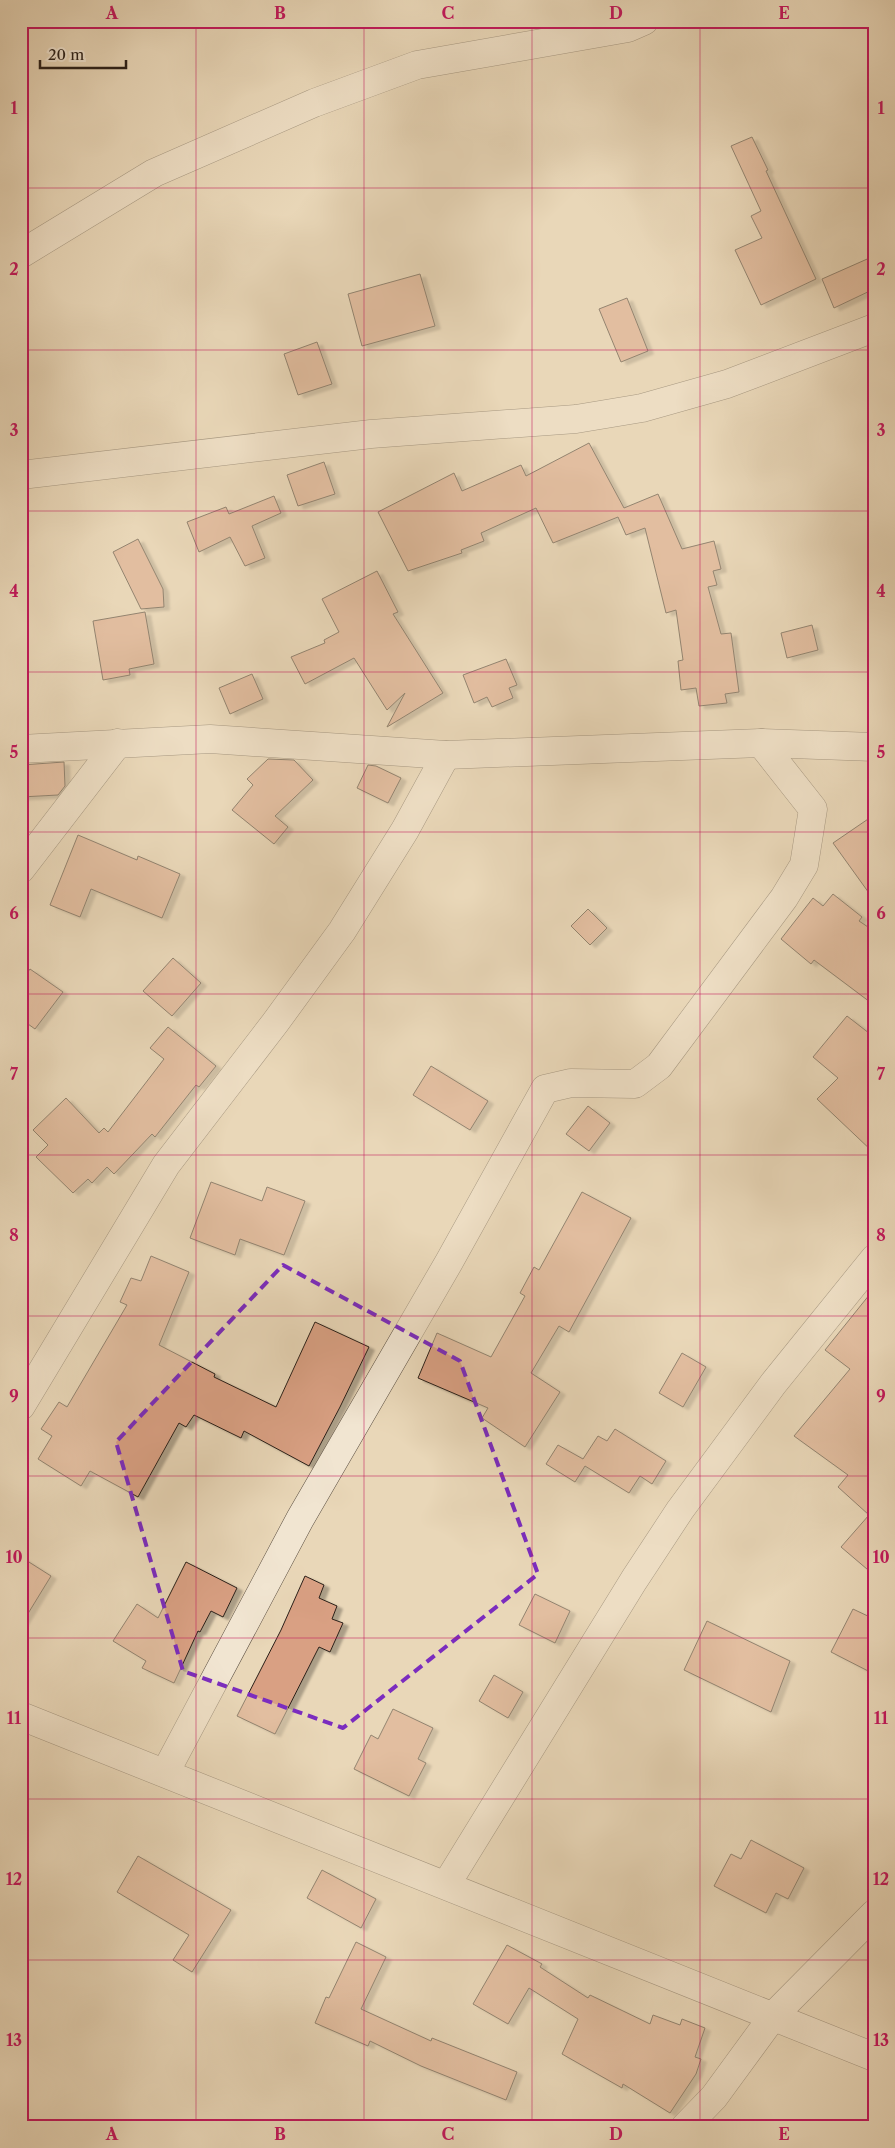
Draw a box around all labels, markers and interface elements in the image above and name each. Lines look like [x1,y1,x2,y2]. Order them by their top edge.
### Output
text: A [105,3,119,23]
text: B [274,3,286,23]
text: C [442,3,454,23]
text: D [609,3,623,23]
text: E [778,3,790,23]
scale bar [40,38,126,70]
text: 20 m [48,45,84,64]
text: 1 [10,98,18,118]
text: 1 [877,98,885,118]
text: 2 [9,259,19,279]
text: 2 [876,259,886,279]
text: 3 [9,420,19,440]
text: 3 [876,420,886,440]
text: 4 [9,581,19,601]
text: 4 [876,581,886,601]
text: 5 [10,742,19,762]
text: 5 [877,742,886,762]
text: 6 [9,903,19,923]
text: 6 [876,903,886,923]
text: 7 [10,1064,19,1084]
text: 7 [877,1064,886,1084]
text: 8 [9,1225,19,1245]
text: 8 [876,1225,886,1245]
text: 9 [9,1386,19,1406]
text: 9 [876,1386,886,1406]
text: 10 [5,1547,23,1567]
text: 10 [872,1547,890,1567]
text: 11 [7,1708,22,1728]
text: 11 [874,1708,889,1728]
text: 12 [6,1869,22,1889]
text: 12 [873,1869,889,1889]
text: 13 [6,2030,22,2050]
text: 13 [873,2030,889,2050]
text: A [105,2124,119,2144]
text: B [274,2124,286,2144]
text: C [442,2124,454,2144]
text: D [609,2124,623,2144]
text: E [778,2124,790,2144]

